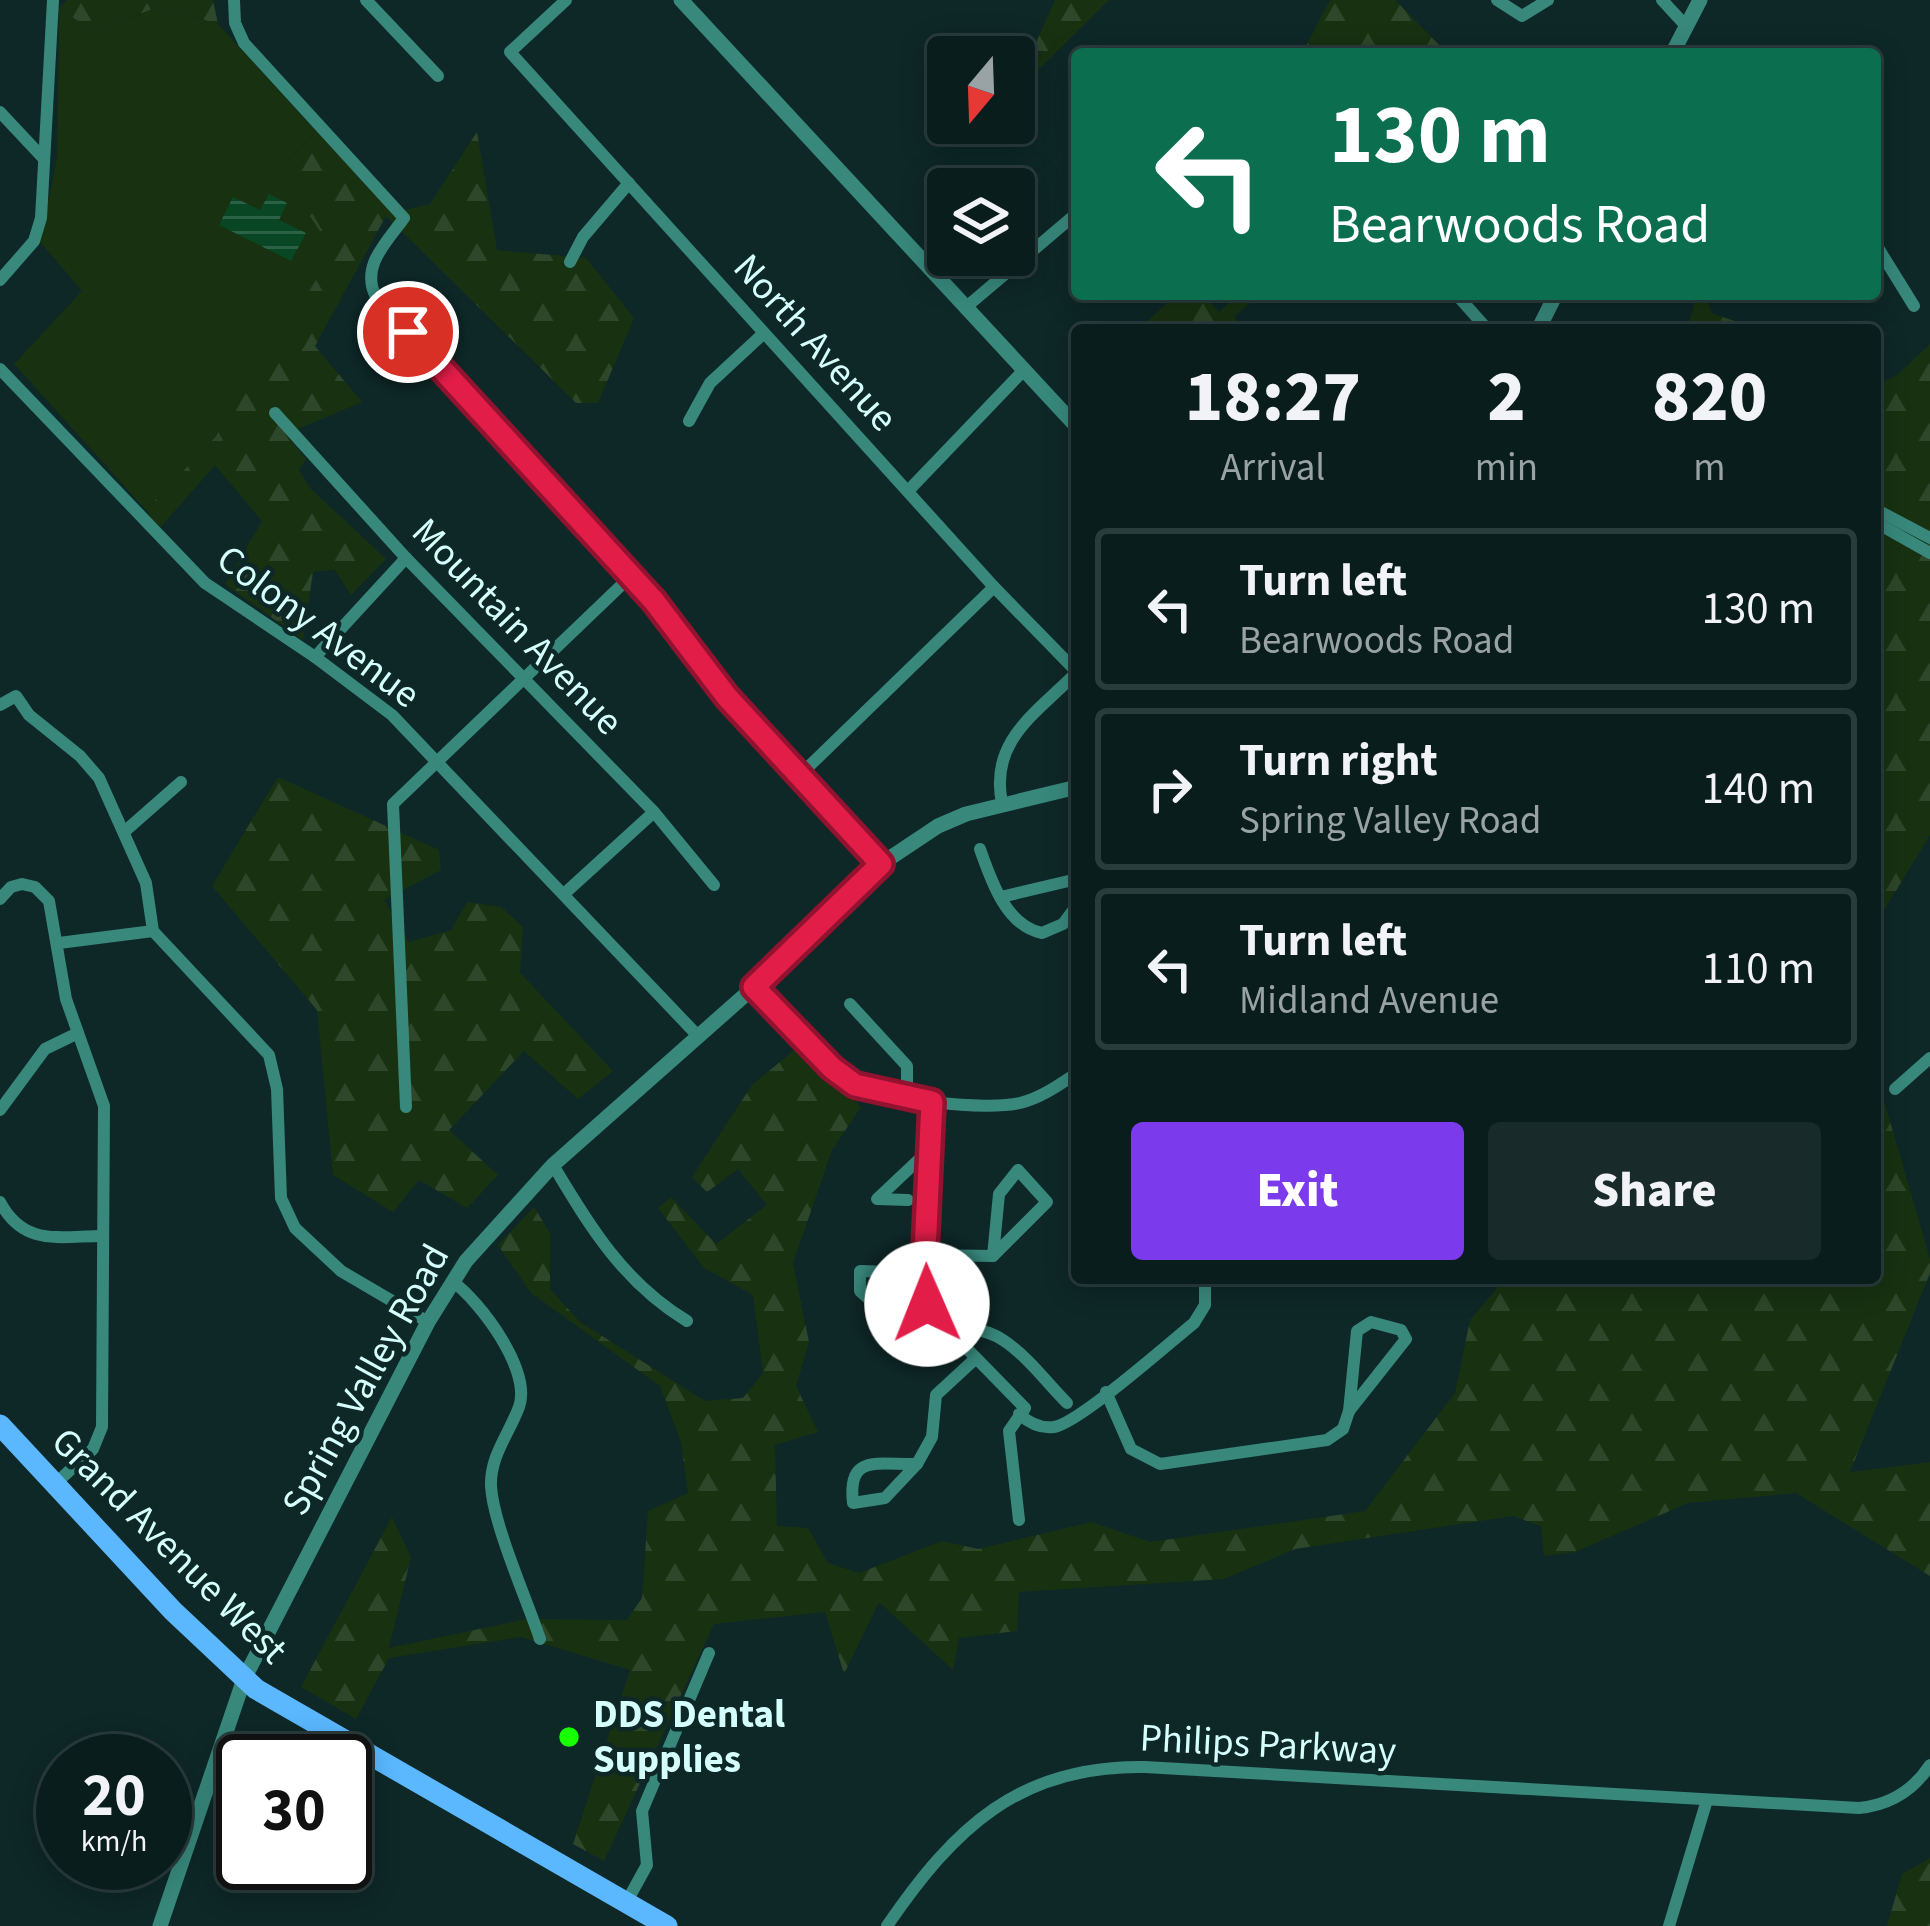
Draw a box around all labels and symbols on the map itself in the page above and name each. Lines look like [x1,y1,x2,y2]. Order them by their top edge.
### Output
north arrow [927,36,1035,144]
street label: North Avenue [720,242,910,444]
pin [357,281,459,383]
street label: Mountain Avenue [399,506,635,748]
street label: Colony Avenue [204,532,432,722]
street label: Spring Valley Road [268,1234,464,1526]
position arrow [864,1241,990,1367]
street label: Grand Avenue West [38,1415,300,1677]
place label: DDS Dental Supplies [593,1687,785,1788]
street label: Philips Parkway [1138,1710,1398,1780]
marker: DDS Dental Supplies [556,1724,582,1750]
speed limit sign: 30 [216,1734,372,1890]

